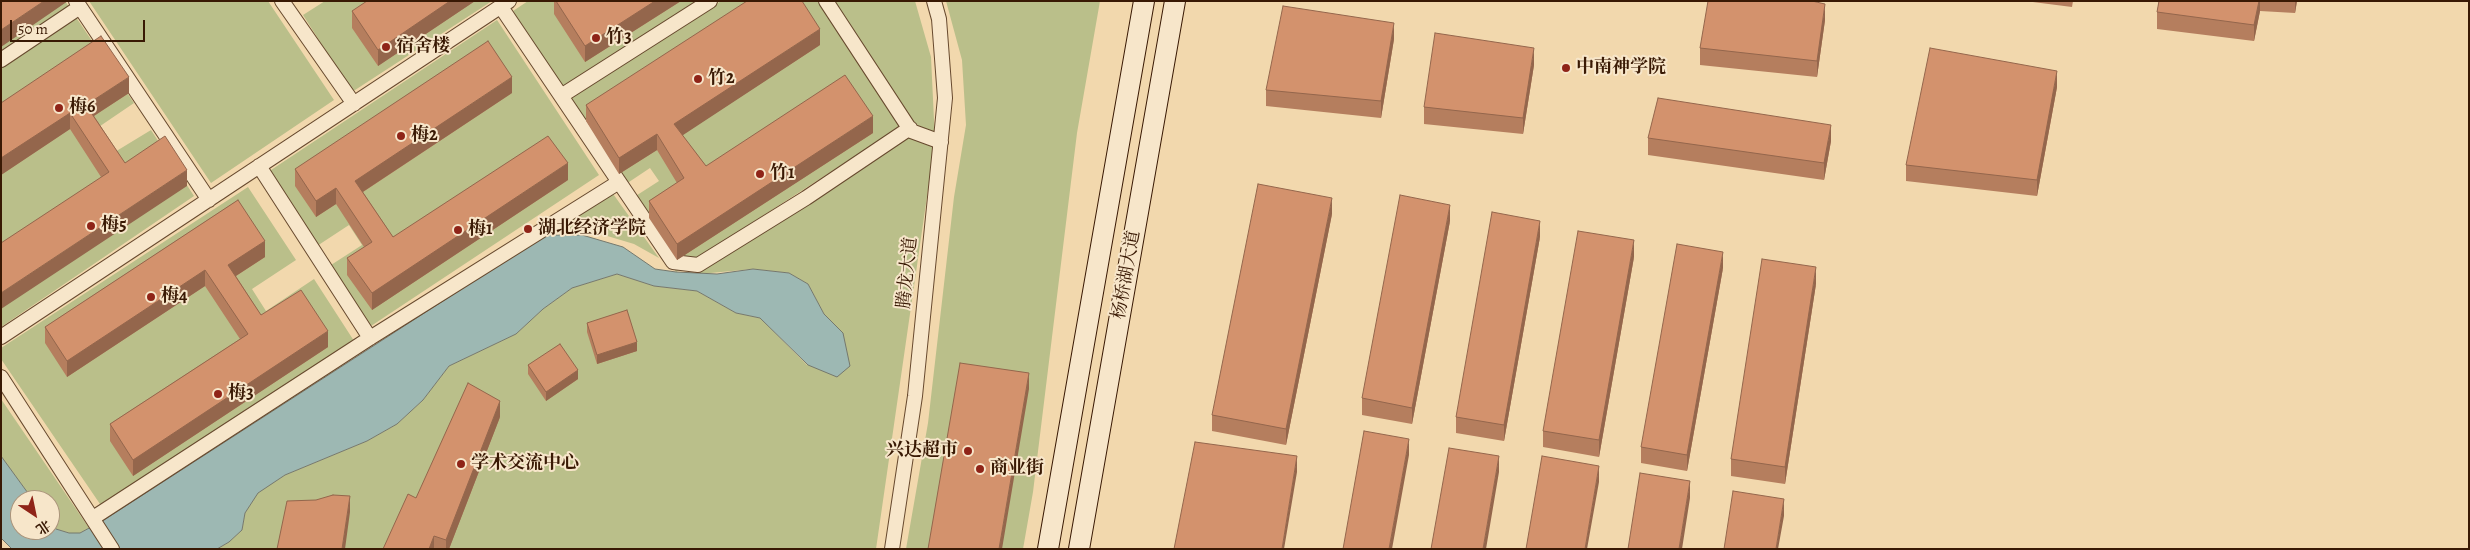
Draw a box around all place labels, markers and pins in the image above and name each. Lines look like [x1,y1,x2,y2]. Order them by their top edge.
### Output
place label: 竹3 [606,27,632,49]
marker: 竹3 [590,32,602,44]
place label: 宿舍楼 [396,36,450,58]
marker: 宿舍楼 [380,41,392,53]
place label: 中南神学院 [1576,57,1666,79]
marker: 中南神学院 [1560,62,1572,74]
place label: 竹2 [708,68,735,90]
marker: 竹2 [692,73,704,85]
place label: 梅6 [69,97,95,119]
marker: 梅6 [53,102,65,114]
place label: 梅2 [411,125,438,147]
marker: 梅2 [395,130,407,142]
place label: 竹1 [770,163,794,185]
marker: 竹1 [754,168,766,180]
place label: 梅5 [101,215,127,237]
place label: 湖北经济学院 [538,218,646,240]
place label: 梅1 [468,219,492,241]
marker: 梅5 [85,220,97,232]
marker: 湖北经济学院 [522,223,534,235]
marker: 梅1 [452,224,464,236]
place label: 梅4 [161,286,187,308]
marker: 梅4 [145,291,157,303]
place label: 梅3 [228,383,254,405]
marker: 梅3 [212,388,224,400]
place label: 兴达超市 [886,440,958,462]
marker: 兴达超市 [962,445,974,457]
place label: 学术交流中心 [471,453,579,475]
marker: 学术交流中心 [455,458,467,470]
place label: 商业街 [990,458,1044,480]
marker: 商业街 [974,463,986,475]

